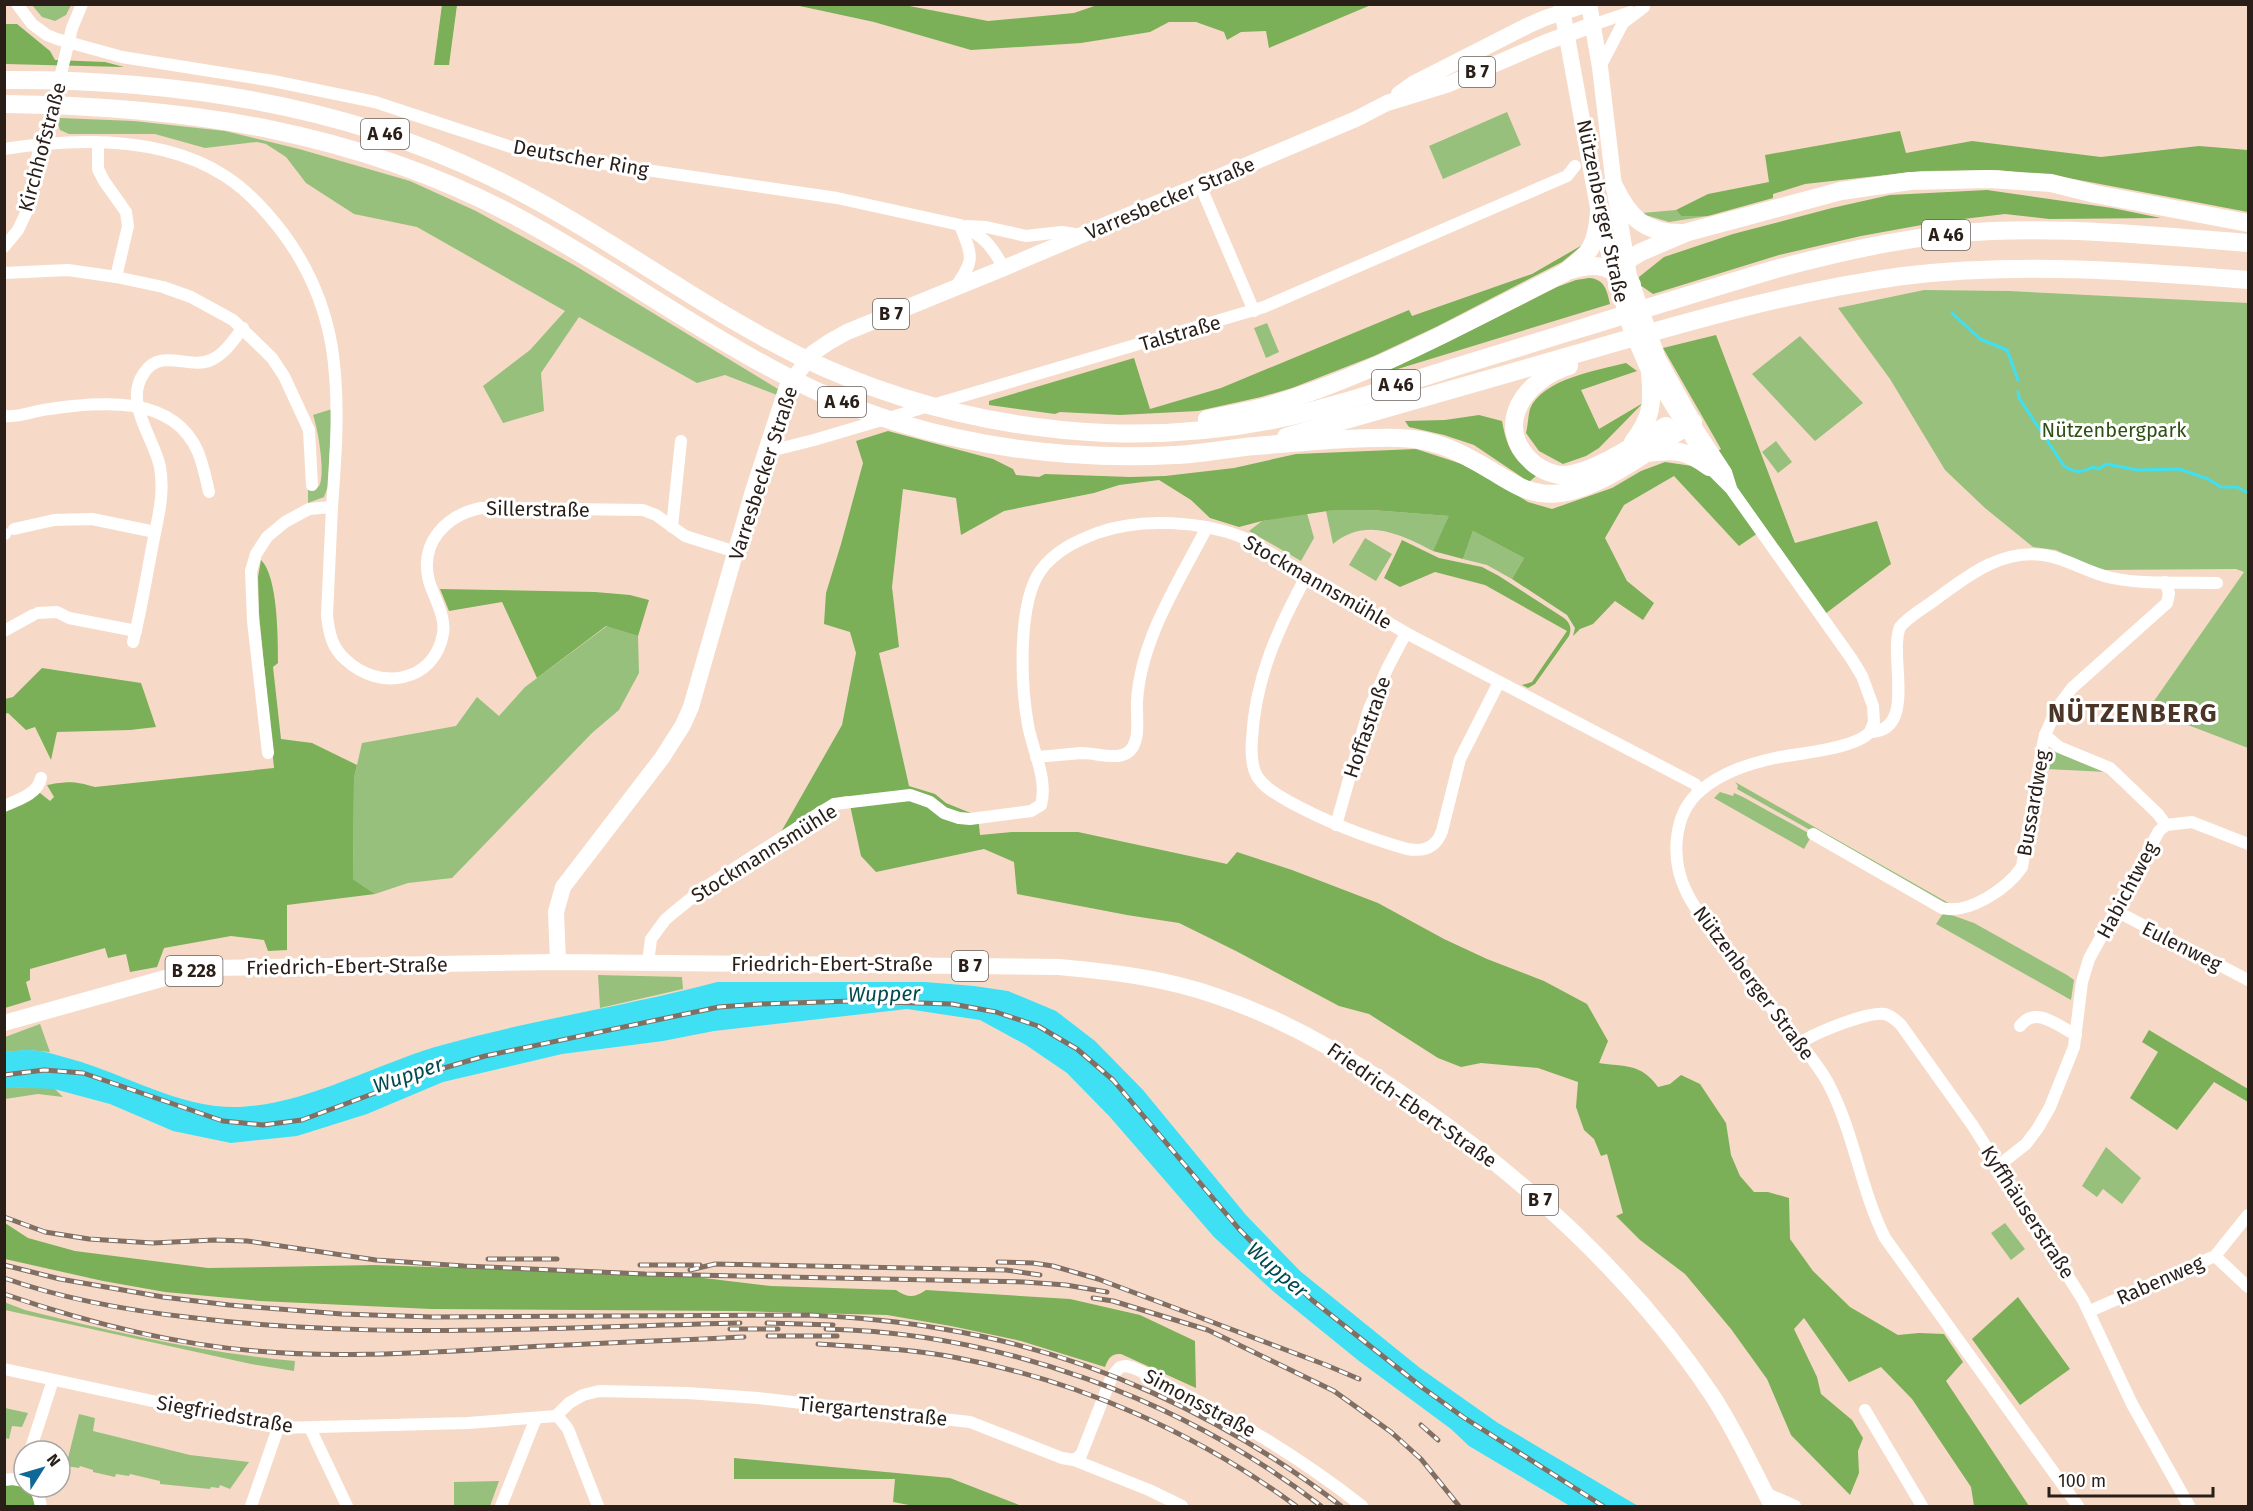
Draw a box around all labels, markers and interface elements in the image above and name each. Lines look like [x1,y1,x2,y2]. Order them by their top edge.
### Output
road number: B 7 [1459,57,1495,87]
street label: Kirchhofstraße [13,80,71,214]
street label: Nützenberger Straße [1572,117,1634,305]
road number: A 46 [361,119,409,149]
street label: Deutscher Ring [511,134,651,182]
street label: Varresbecker Straße [1082,152,1258,244]
road number: A 46 [1922,220,1970,250]
road number: B 7 [873,299,909,329]
street label: Talstraße [1137,310,1223,356]
road number: A 46 [1372,370,1420,400]
street label: Varresbecker Straße [724,383,802,563]
road number: A 46 [818,387,866,417]
park label: Nützenbergpark [2042,418,2187,442]
street label: Sillerstraße [486,496,590,522]
street label: Stockmannsmühle [1240,530,1396,634]
street label: Hoffastraße [1338,673,1396,781]
district label: NÜTZENBERG [2048,697,2218,729]
street label: Bussardweg [2012,747,2054,858]
street label: Stockmannsmühle [687,799,841,907]
street label: Habichtweg [2091,837,2163,942]
street label: Nützenberger Straße [1688,901,1820,1065]
street label: Eulenweg [2138,916,2226,976]
road number: B 7 [952,951,988,981]
street label: Friedrich-Ebert-Straße [246,952,448,980]
street label: Friedrich-Ebert-Straße [731,952,933,976]
road number: B 228 [166,956,222,986]
water label: Wupper [848,980,921,1008]
street label: Friedrich-Ebert-Straße [1323,1037,1501,1173]
water label: Wupper [370,1051,447,1099]
street label: Kyffhäuserstraße [1976,1141,2080,1283]
road number: B 7 [1522,1185,1558,1215]
water label: Wupper [1241,1236,1314,1304]
street label: Rabenweg [2113,1250,2208,1310]
street label: Simonsstraße [1140,1363,1260,1443]
street label: Siegfriedstraße [155,1390,295,1438]
street label: Tiergartenstraße [797,1391,949,1431]
north arrow [12,1439,72,1499]
text: N [43,1450,64,1470]
scale bar [2049,1460,2212,1498]
text: 100 m [2058,1470,2106,1492]

